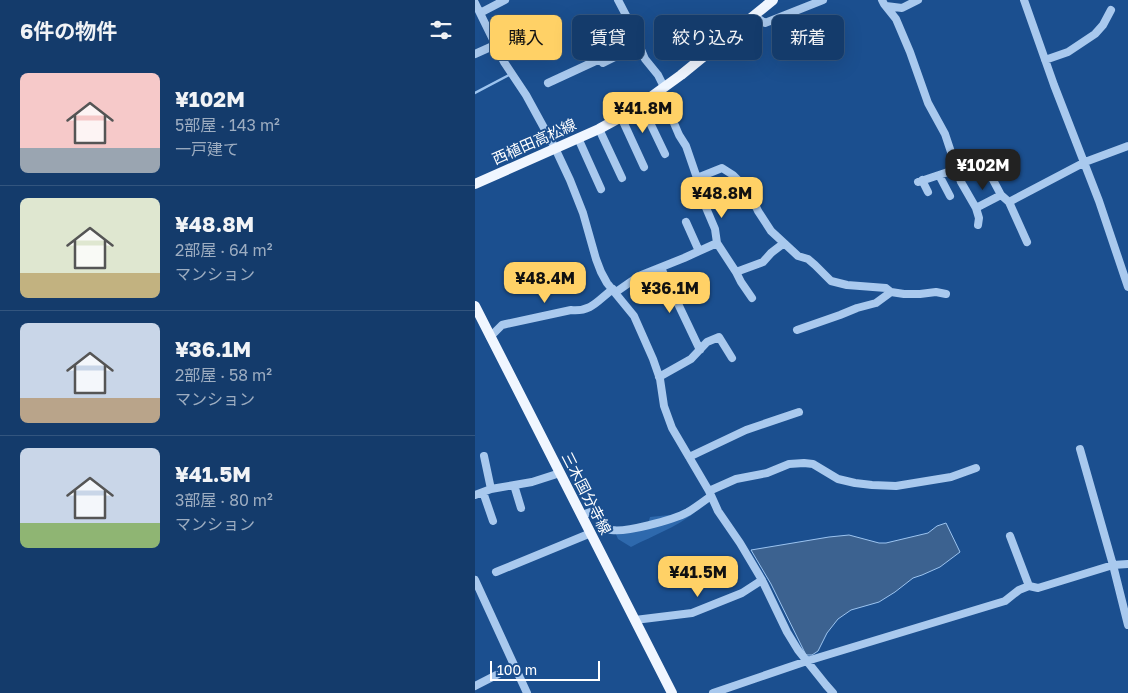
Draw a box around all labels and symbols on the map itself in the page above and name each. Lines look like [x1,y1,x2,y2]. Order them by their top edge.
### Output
pin: ¥41.8M [602,92,684,134]
street label: 西植田高松線 [489,114,579,168]
pin: ¥102M [948,148,1018,191]
pin: ¥48.8M [681,176,763,219]
pin: ¥48.4M [504,262,586,304]
pin: ¥36.1M [629,272,711,314]
street label: 三木国分寺線 [559,449,615,537]
pin: ¥41.5M [657,556,739,598]
scale bar [490,658,600,681]

